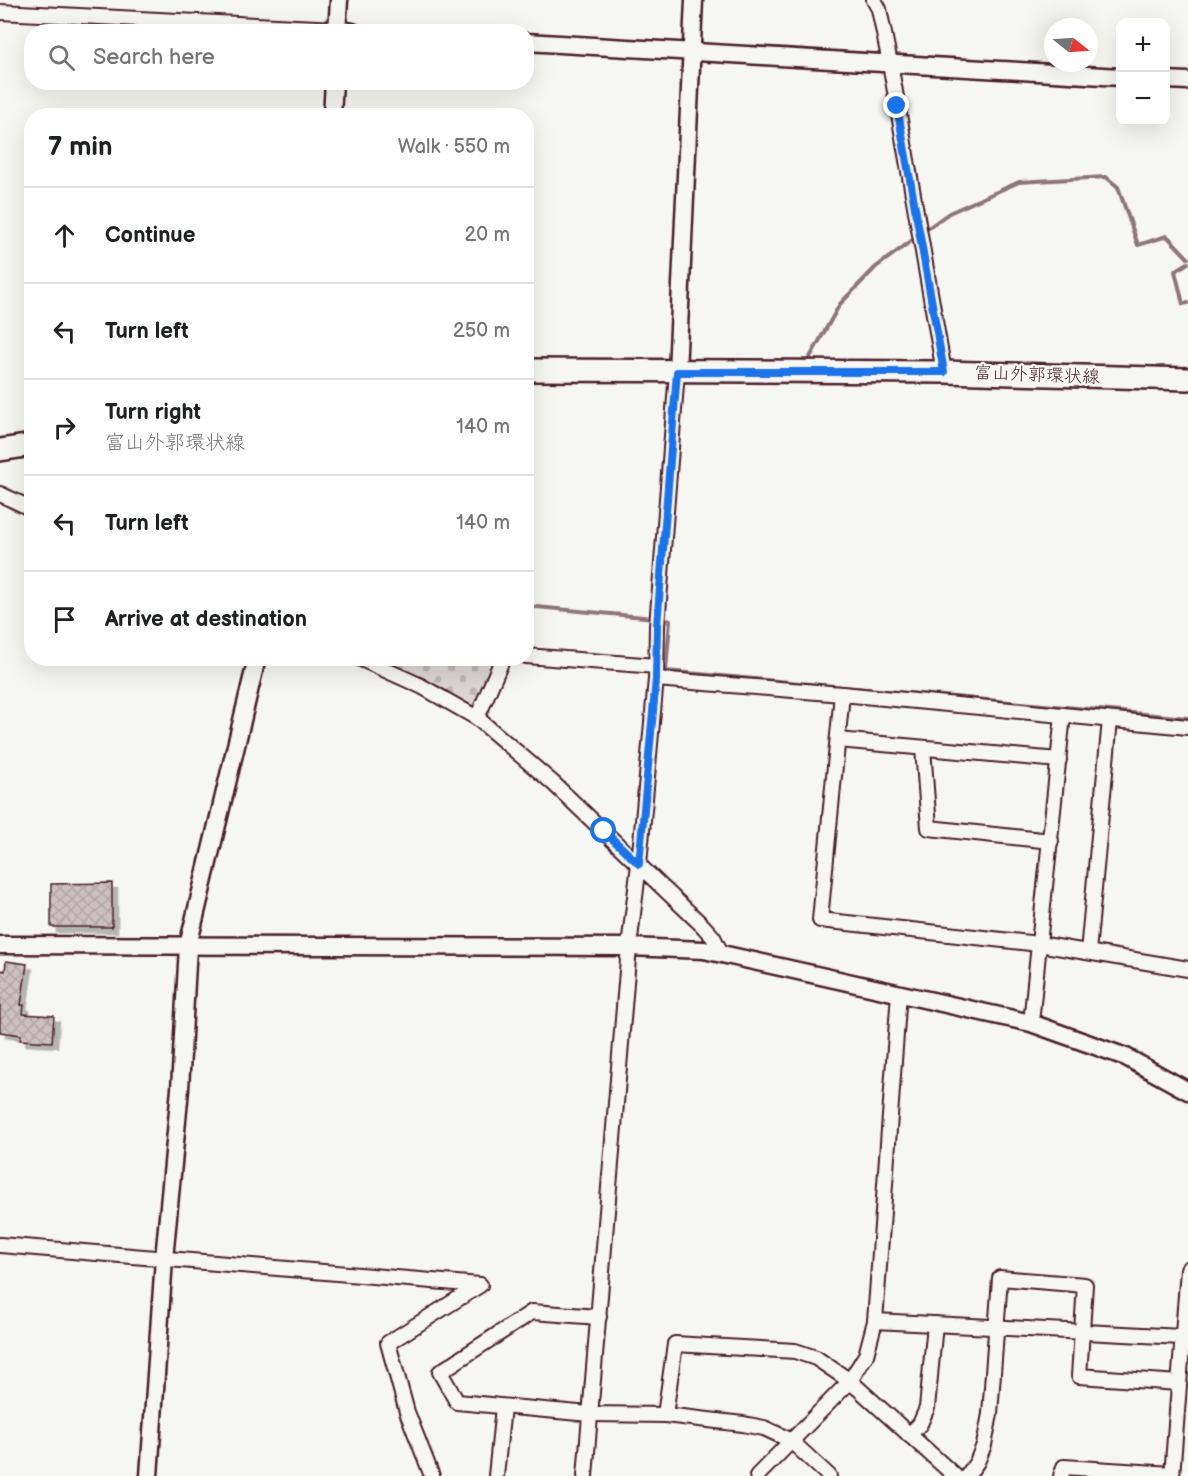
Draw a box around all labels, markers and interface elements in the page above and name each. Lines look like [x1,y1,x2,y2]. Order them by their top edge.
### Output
north arrow [1044,18,1098,72]
map controls [1116,18,1170,126]
button: + [1116,18,1170,72]
search box [24,24,534,90]
icon: search [45,41,78,74]
text: Search here [93,44,215,71]
button: − [1116,72,1170,126]
route end [883,92,909,118]
text: 7 min [48,132,112,163]
text: Walk · 550 m [398,135,510,159]
icon: ahead [48,219,81,252]
text: Continue [105,222,195,249]
text: 20 m [465,223,510,247]
icon: left [48,315,81,348]
text: Turn left [105,318,189,345]
text: 250 m [453,319,510,343]
street label: 富山外郭環状線 [974,362,1100,388]
text: Turn right [105,399,201,426]
icon: right [48,411,81,444]
text: 140 m [456,415,510,439]
text: 富山外郭環状線 [105,431,245,455]
icon: left [48,507,81,540]
text: Turn left [105,510,189,537]
text: 140 m [456,511,510,535]
icon: arrive [48,603,81,636]
text: Arrive at destination [105,606,307,633]
route start [590,817,616,843]

